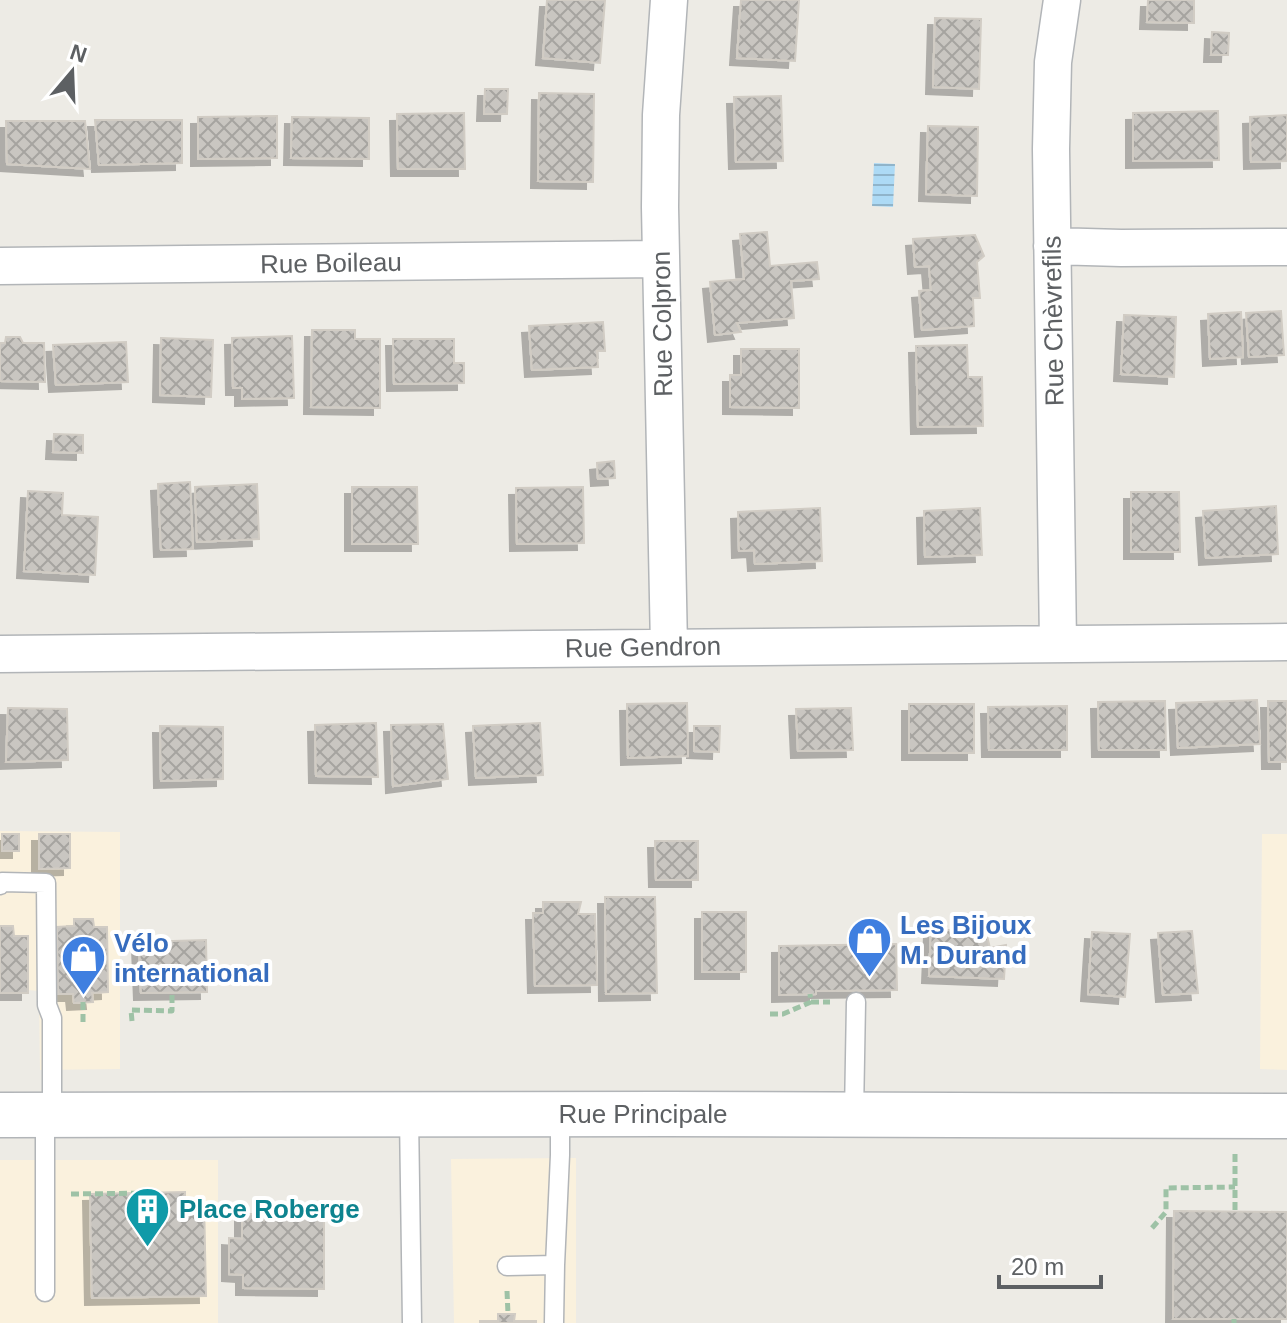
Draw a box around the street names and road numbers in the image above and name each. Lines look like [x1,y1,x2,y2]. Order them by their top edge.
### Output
street label: Rue Chèvrefils [1037,235,1069,407]
street label: Rue Boileau [260,247,402,279]
street label: Rue Colpron [646,251,678,397]
street label: Rue Gendron [565,631,721,663]
street label: Rue Principale [558,1099,728,1129]

